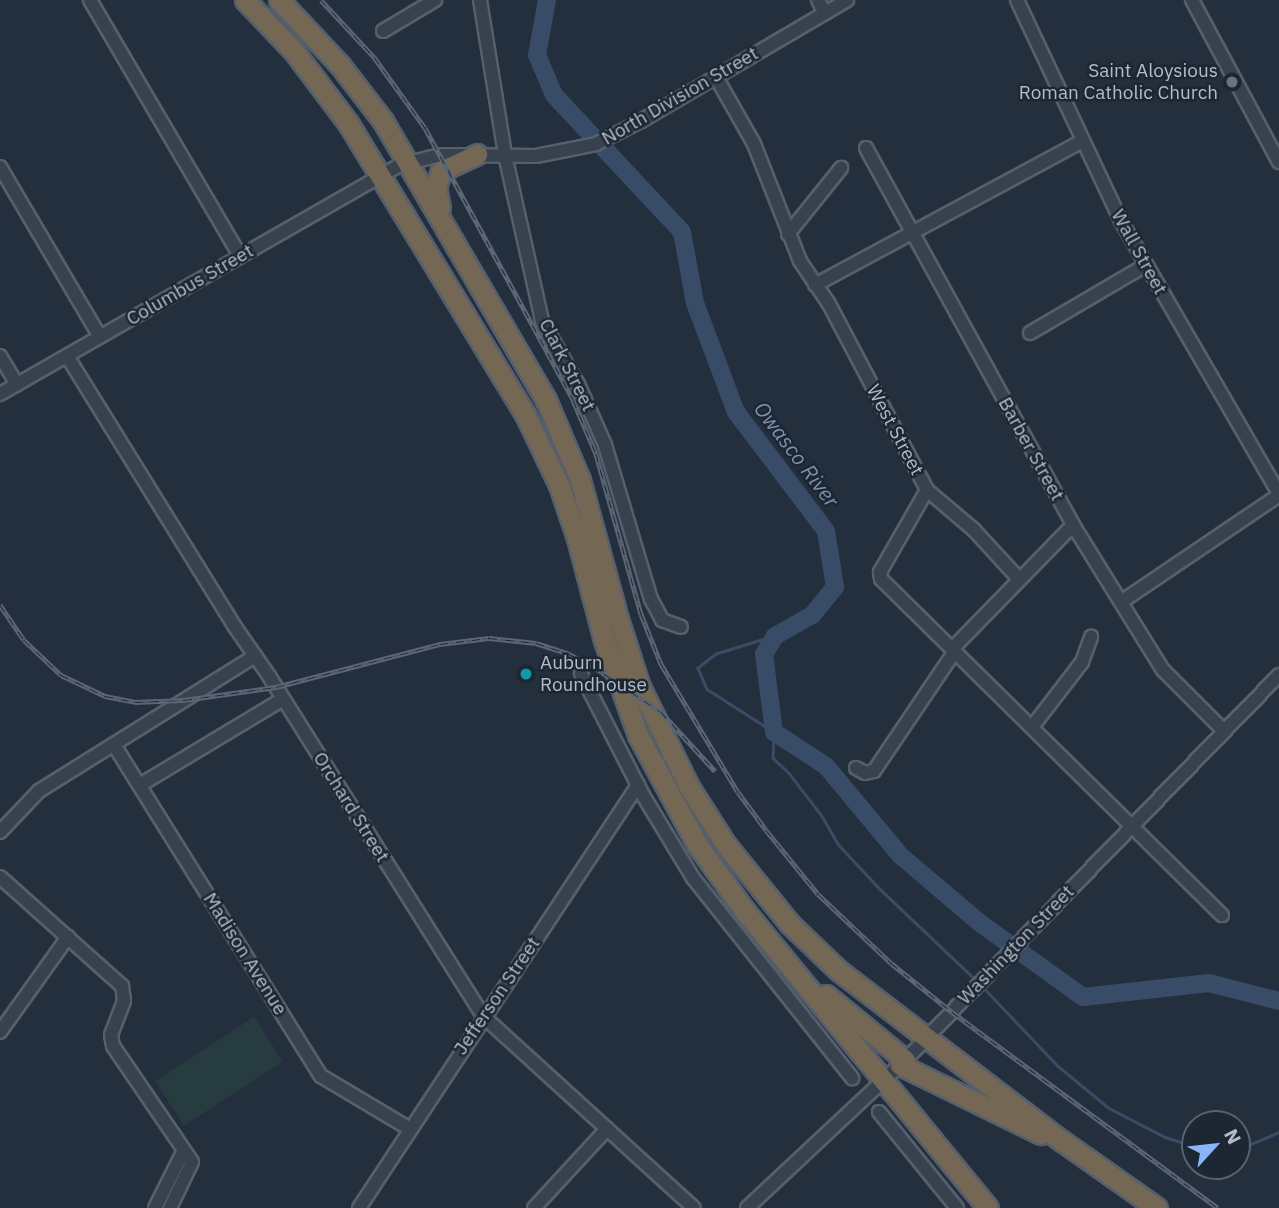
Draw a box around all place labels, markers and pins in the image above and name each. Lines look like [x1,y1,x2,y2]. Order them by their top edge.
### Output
place label: Saint Aloysious Roman Catholic Church [1019,60,1218,104]
marker: Saint Aloysious Roman Catholic Church [1224,74,1240,90]
place label: Auburn Roundhouse [540,652,647,696]
marker: Auburn Roundhouse [518,666,534,682]

